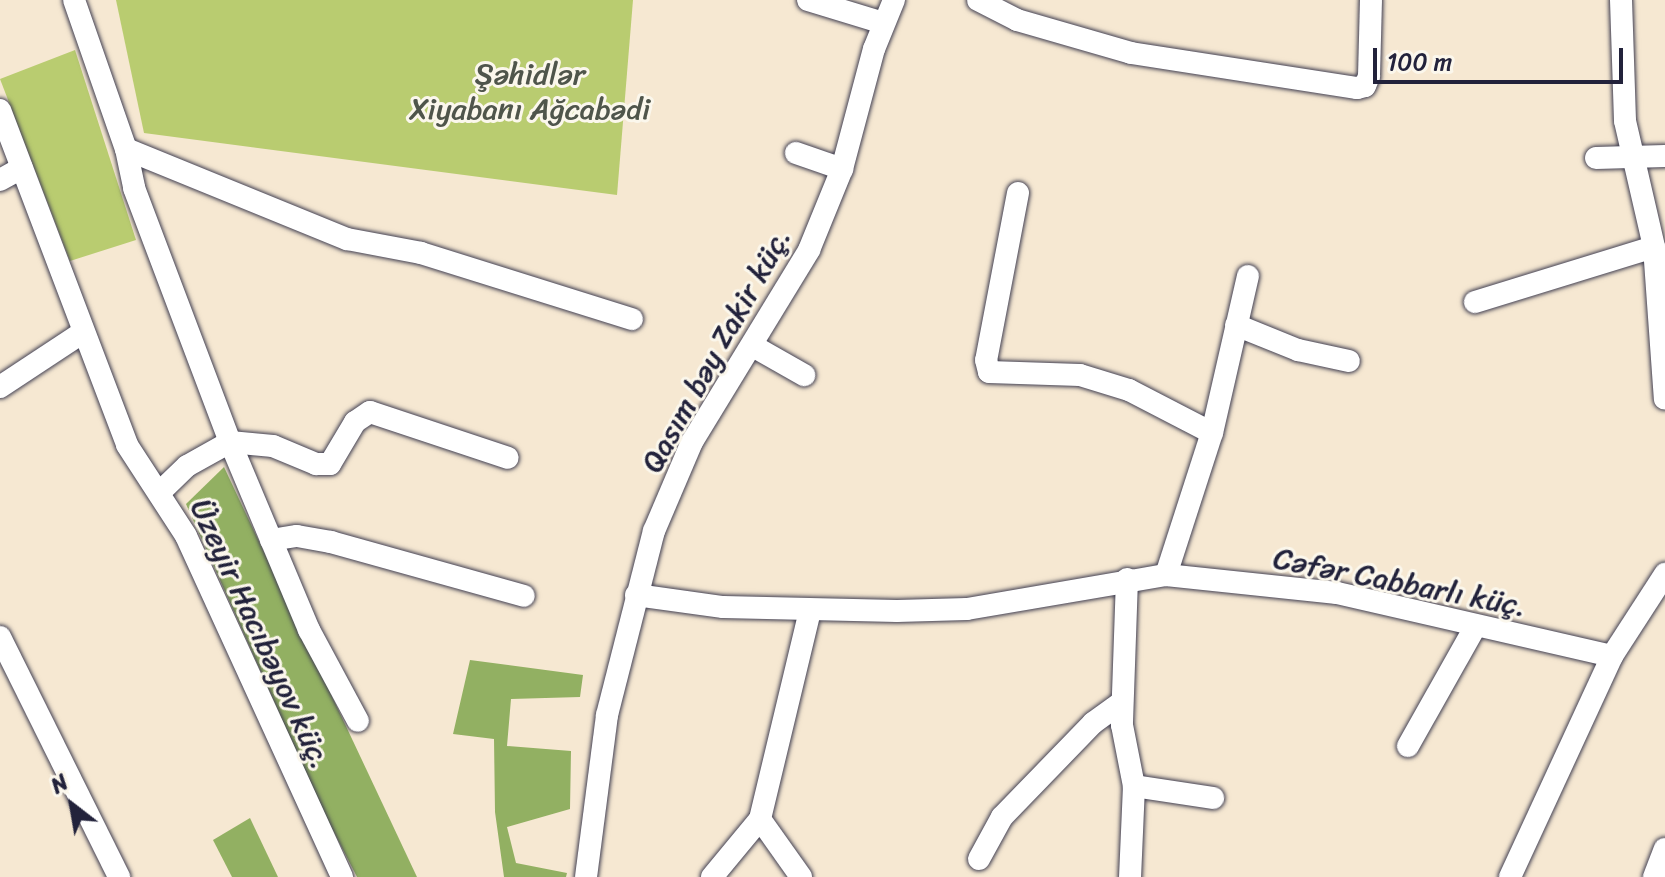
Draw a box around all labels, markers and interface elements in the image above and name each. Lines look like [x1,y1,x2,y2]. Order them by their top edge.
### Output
scale bar [1377,32,1627,82]
text: 100 m [1387,41,1452,83]
park label: Şəhidlər Xiyabanı Ağcabədi [410,56,650,126]
street label: Qasım bəy Zakir küç. [634,221,798,479]
street label: Üzeyir Hacıbəyov küç. [183,493,339,775]
street label: Cəfər Cabbarlı küç. [1270,540,1530,624]
text: N [43,763,76,805]
north arrow [32,765,112,845]

